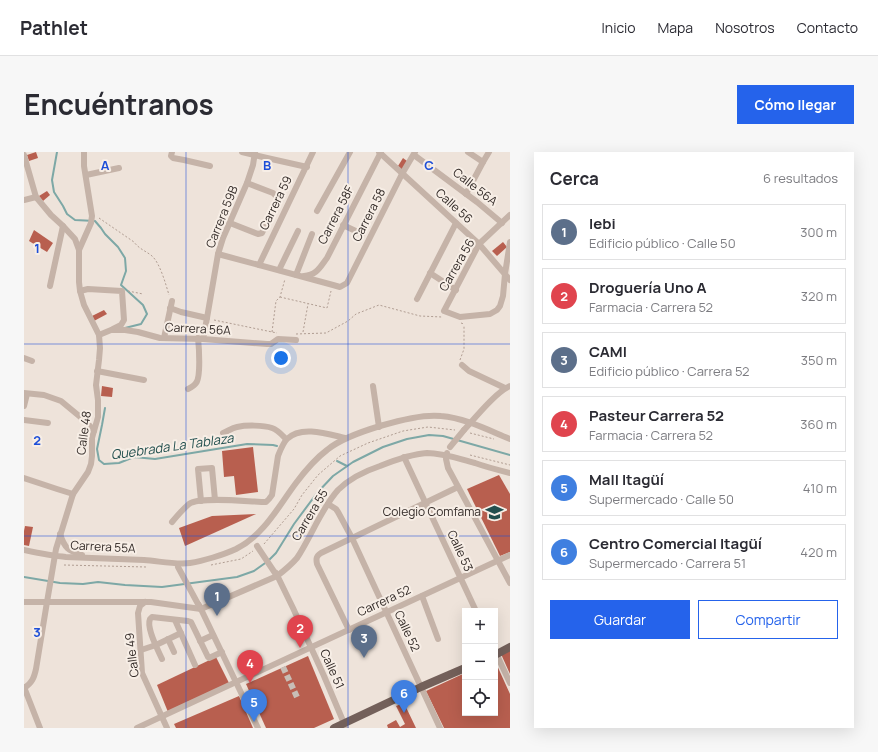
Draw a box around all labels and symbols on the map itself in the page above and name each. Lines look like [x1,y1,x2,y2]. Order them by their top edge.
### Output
text: A [101,156,110,174]
text: B [263,156,271,174]
text: C [424,156,434,174]
street label: Calle 56A [450,165,500,209]
street label: Carrera 59 [255,173,296,233]
street label: Carrera 58F [313,182,358,247]
street label: Carrera 59B [201,183,242,250]
street label: Carrera 58 [348,185,389,244]
street label: Calle 56 [433,186,475,226]
street label: Carrera 56 [435,235,479,294]
text: 1 [34,239,40,257]
street label: Carrera 56A [165,318,232,339]
your location [271,348,291,368]
street label: Calle 48 [72,410,95,456]
water label: Quebrada La Tablaza [109,428,235,464]
text: 2 [33,431,41,449]
street label: Carrera 55 [287,486,332,544]
school or university icon: Colegio Comfama [484,502,504,522]
place label: Colegio Comfama [383,503,481,520]
street label: Calle 53 [443,527,477,574]
street label: Carrera 55A [70,536,137,557]
street label: Carrera 52 [354,581,414,620]
pin: 1 [204,583,230,616]
street label: Calle 52 [391,607,424,654]
pin: 2 [287,615,313,648]
text: 3 [33,623,41,641]
pin: 3 [351,625,377,658]
street label: Calle 49 [120,632,143,678]
street label: Calle 51 [316,646,349,691]
pin: 4 [237,650,263,683]
pin: 6 [391,680,417,713]
pin: 5 [241,689,267,722]

